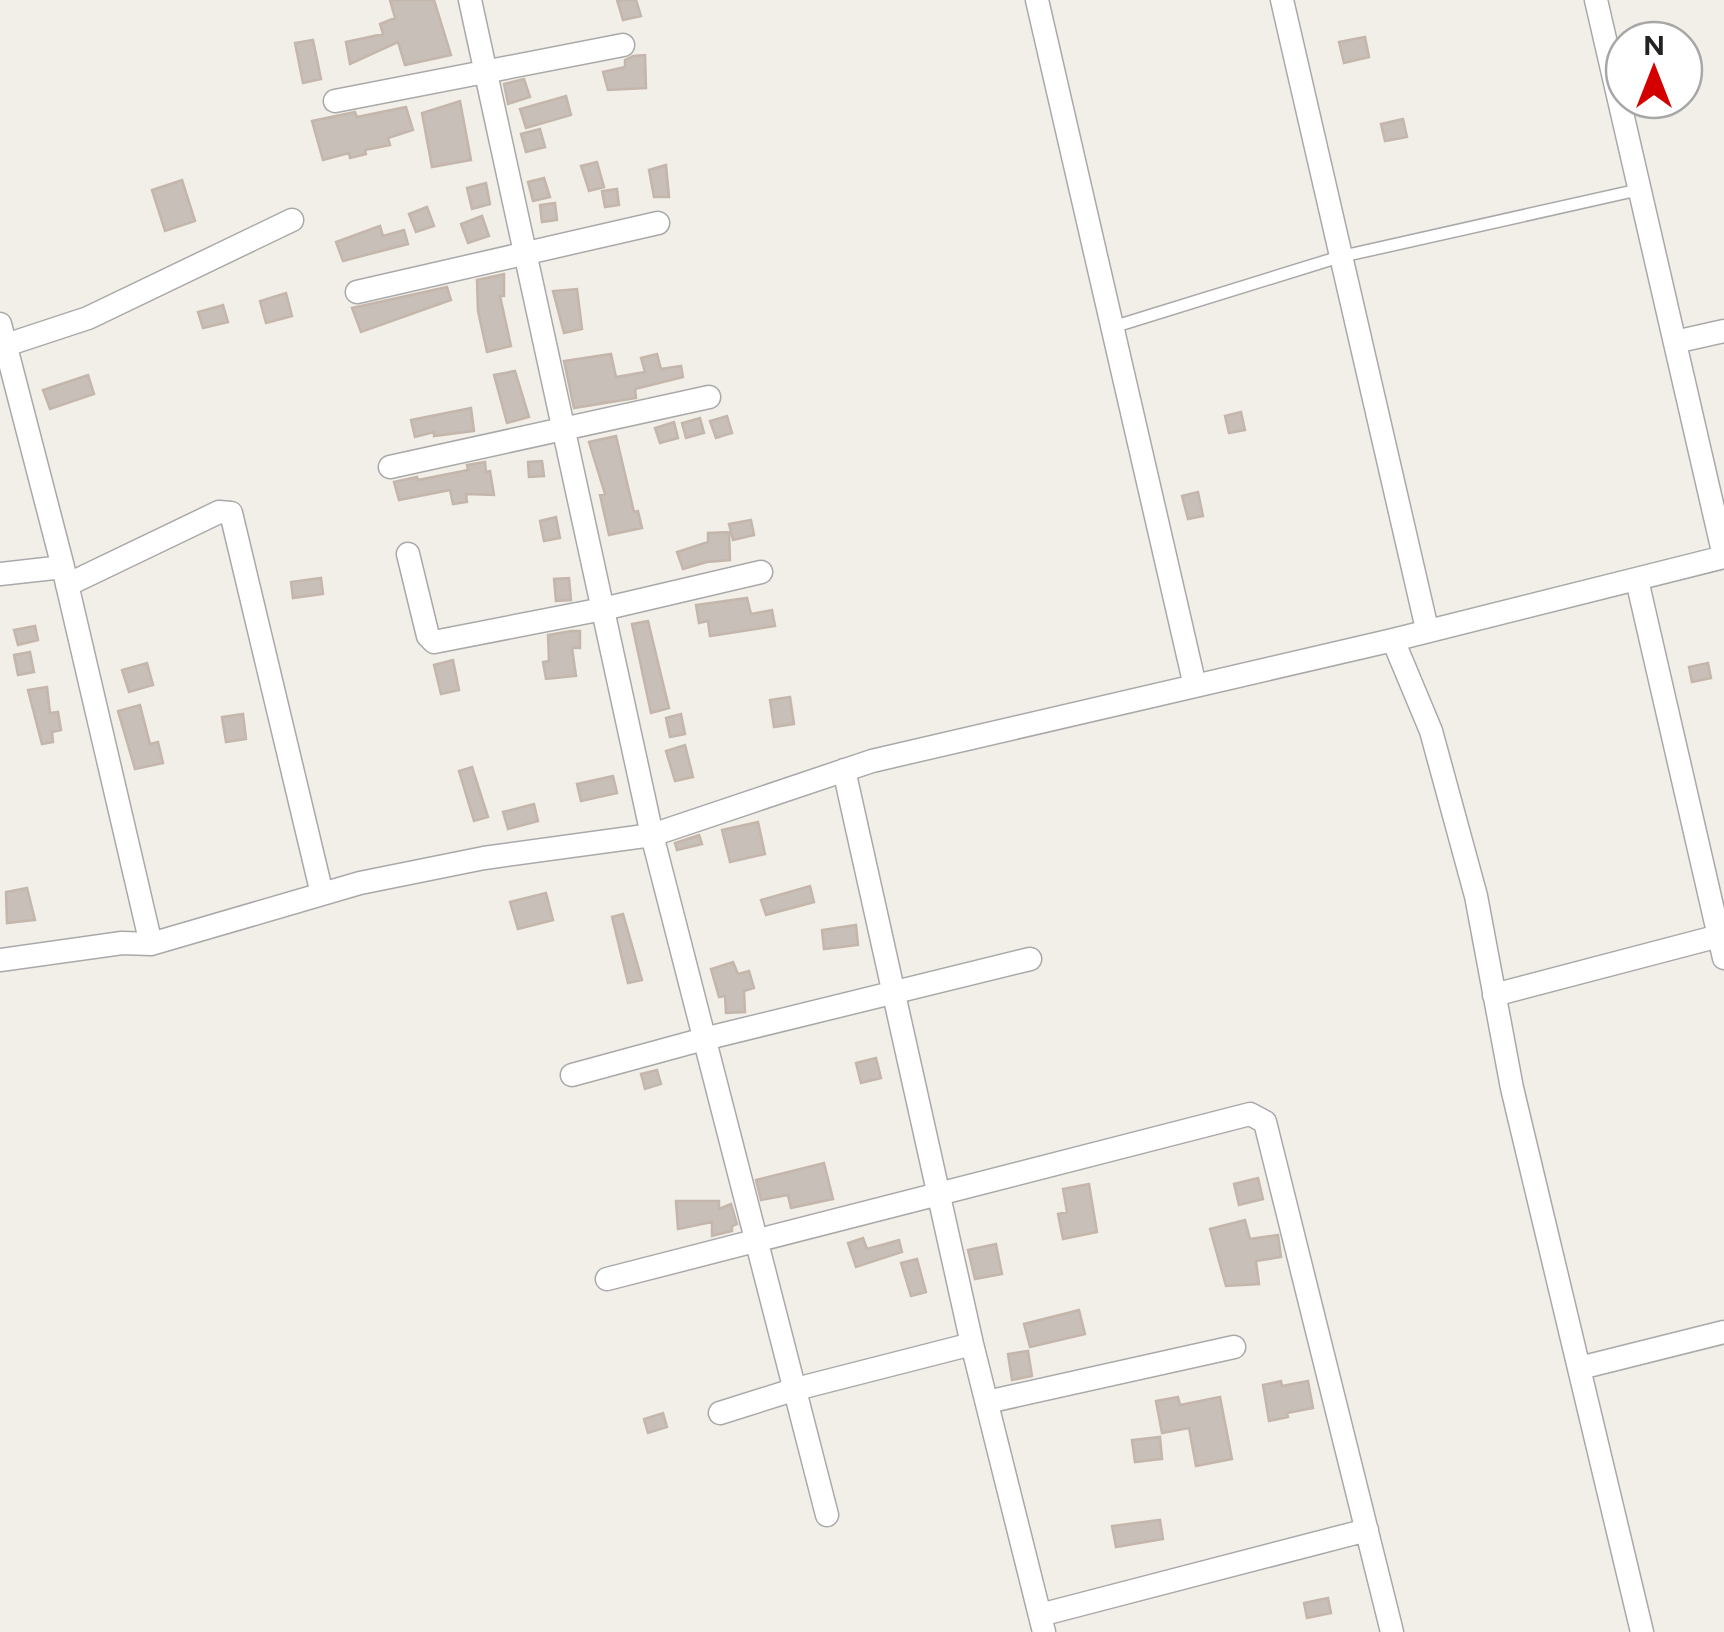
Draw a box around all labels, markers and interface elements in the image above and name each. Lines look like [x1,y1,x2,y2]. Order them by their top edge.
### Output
north arrow [1604,20,1704,120]
text: N [1643,28,1665,62]

